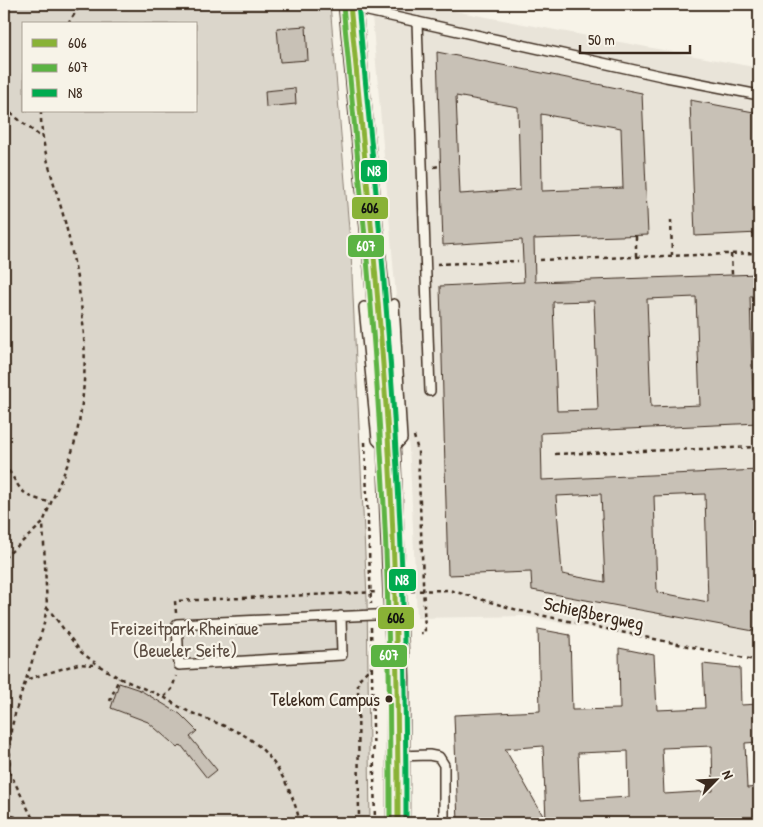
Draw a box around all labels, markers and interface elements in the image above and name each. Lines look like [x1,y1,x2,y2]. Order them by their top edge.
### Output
legend [22,22,198,112]
scale bar [580,22,690,54]
text: 50 m [588,29,615,50]
text: 606 [68,32,87,53]
text: 607 [68,56,88,77]
text: N8 [68,82,82,103]
line badge: N8 [360,159,388,183]
text: N8 [367,161,381,180]
line badge: 606 [351,196,389,220]
text: 606 [361,198,379,217]
line badge: 607 [347,234,385,258]
text: 607 [357,236,375,255]
line badge: N8 [388,568,417,592]
text: N8 [395,570,409,589]
street label: Schießbergweg [541,590,647,636]
line badge: 606 [377,606,415,630]
text: 606 [387,608,405,627]
park label: Freizeitpark Rheinaue (Beueler Seite) [110,615,259,663]
line badge: 607 [370,644,408,668]
text: 607 [380,645,398,664]
place label: Telekom Campus [270,687,380,712]
marker: Telekom Campus [384,694,394,704]
north arrow [690,754,740,804]
text: N [718,767,739,782]

